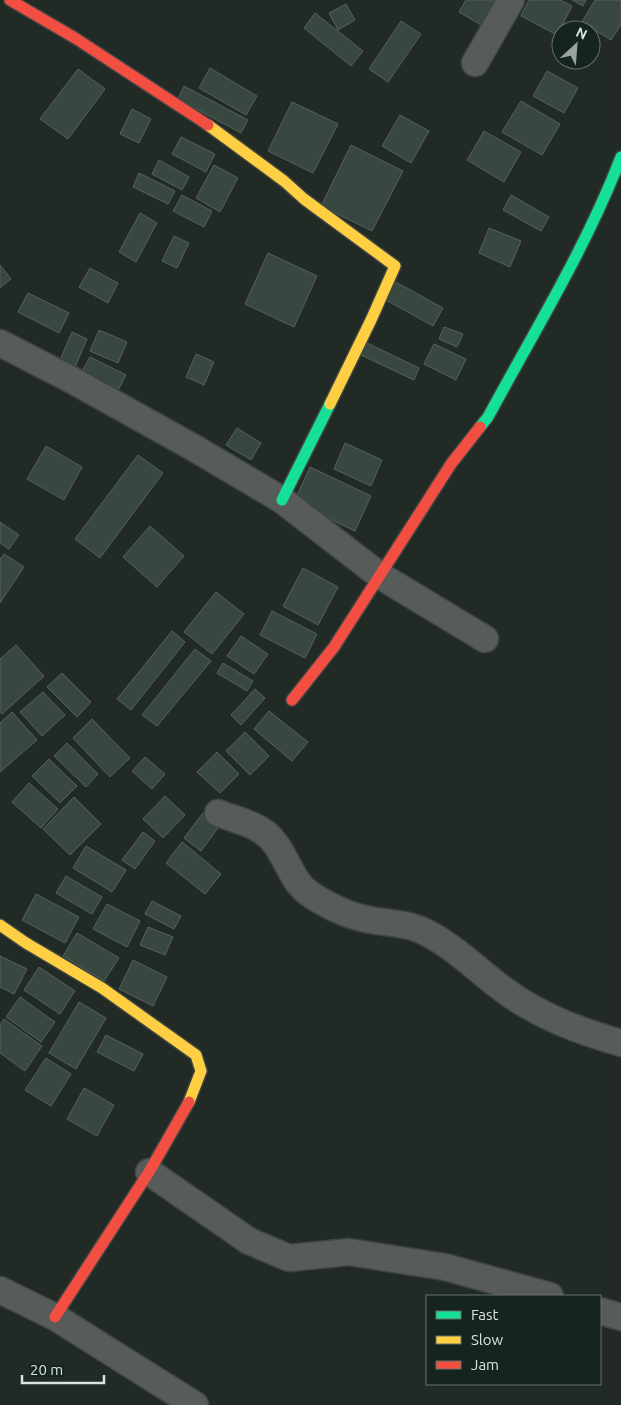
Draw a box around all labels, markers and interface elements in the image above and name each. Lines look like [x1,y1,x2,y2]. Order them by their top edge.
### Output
north arrow [551,20,601,70]
text: N [573,24,590,43]
legend [426,1295,601,1385]
text: Fast [471,1306,499,1323]
text: Slow [471,1331,504,1348]
scale bar [22,1352,105,1384]
text: Jam [471,1356,499,1373]
text: 20 m [30,1361,63,1378]

